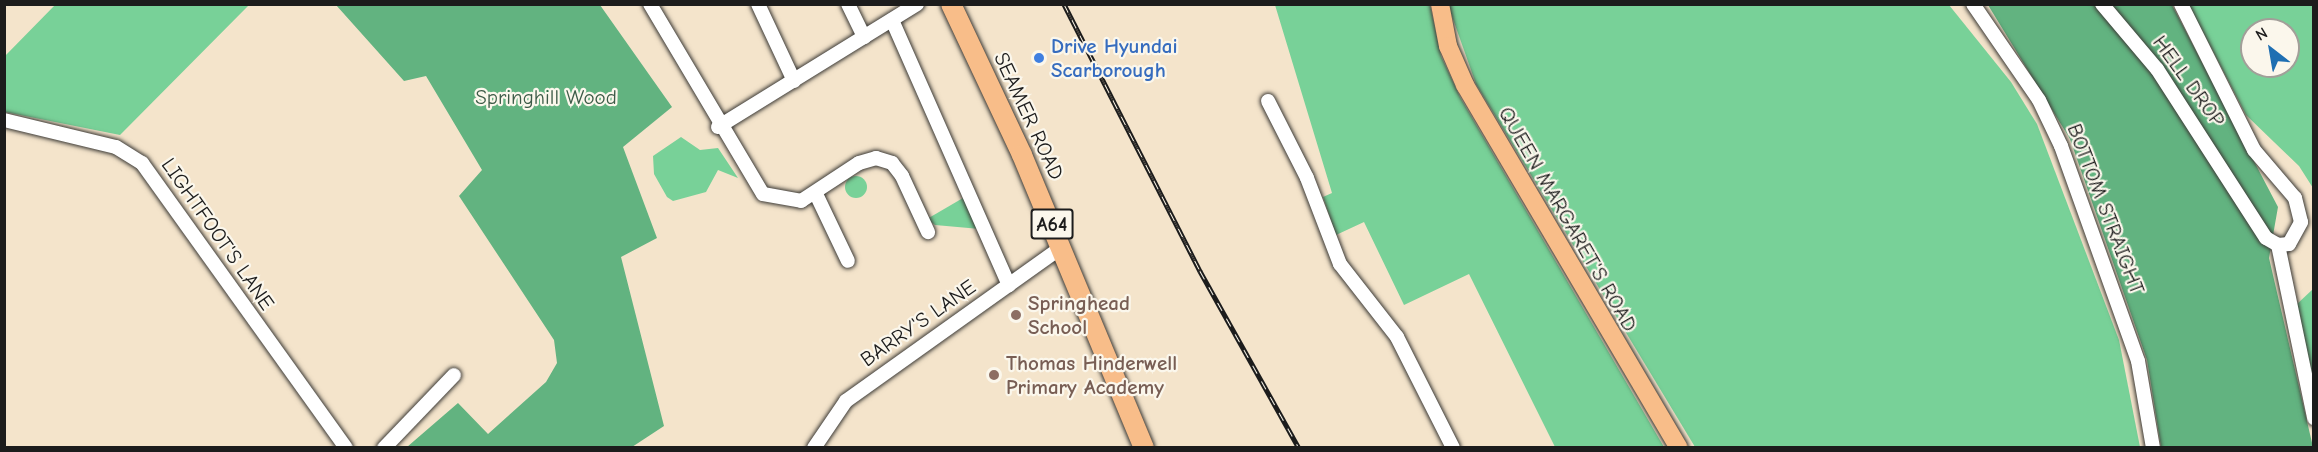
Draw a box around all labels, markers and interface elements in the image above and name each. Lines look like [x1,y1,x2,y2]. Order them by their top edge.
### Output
north arrow [2240,18,2300,78]
text: N [2253,24,2271,45]
street label: HELL DROP [2147,30,2231,132]
place label: Drive Hyundai Scarborough [1051,33,1178,83]
street label: SEAMER ROAD [988,48,1070,184]
marker: Drive Hyundai Scarborough [1032,51,1046,65]
park label: Springhill Wood [475,84,617,110]
street label: QUEEN MARGARET'S ROAD [1493,102,1643,336]
street label: BOTTOM STRAIGHT [2062,120,2150,298]
street label: LIGHTFOOT'S LANE [156,153,280,315]
road number: A64 [1030,207,1074,241]
street label: BARRY'S LANE [856,274,980,372]
place label: Springhead School [1028,290,1130,340]
marker: Springhead School [1009,308,1023,322]
place label: Thomas Hinderwell Primary Academy [1006,350,1177,400]
marker: Thomas Hinderwell Primary Academy [987,368,1001,382]

